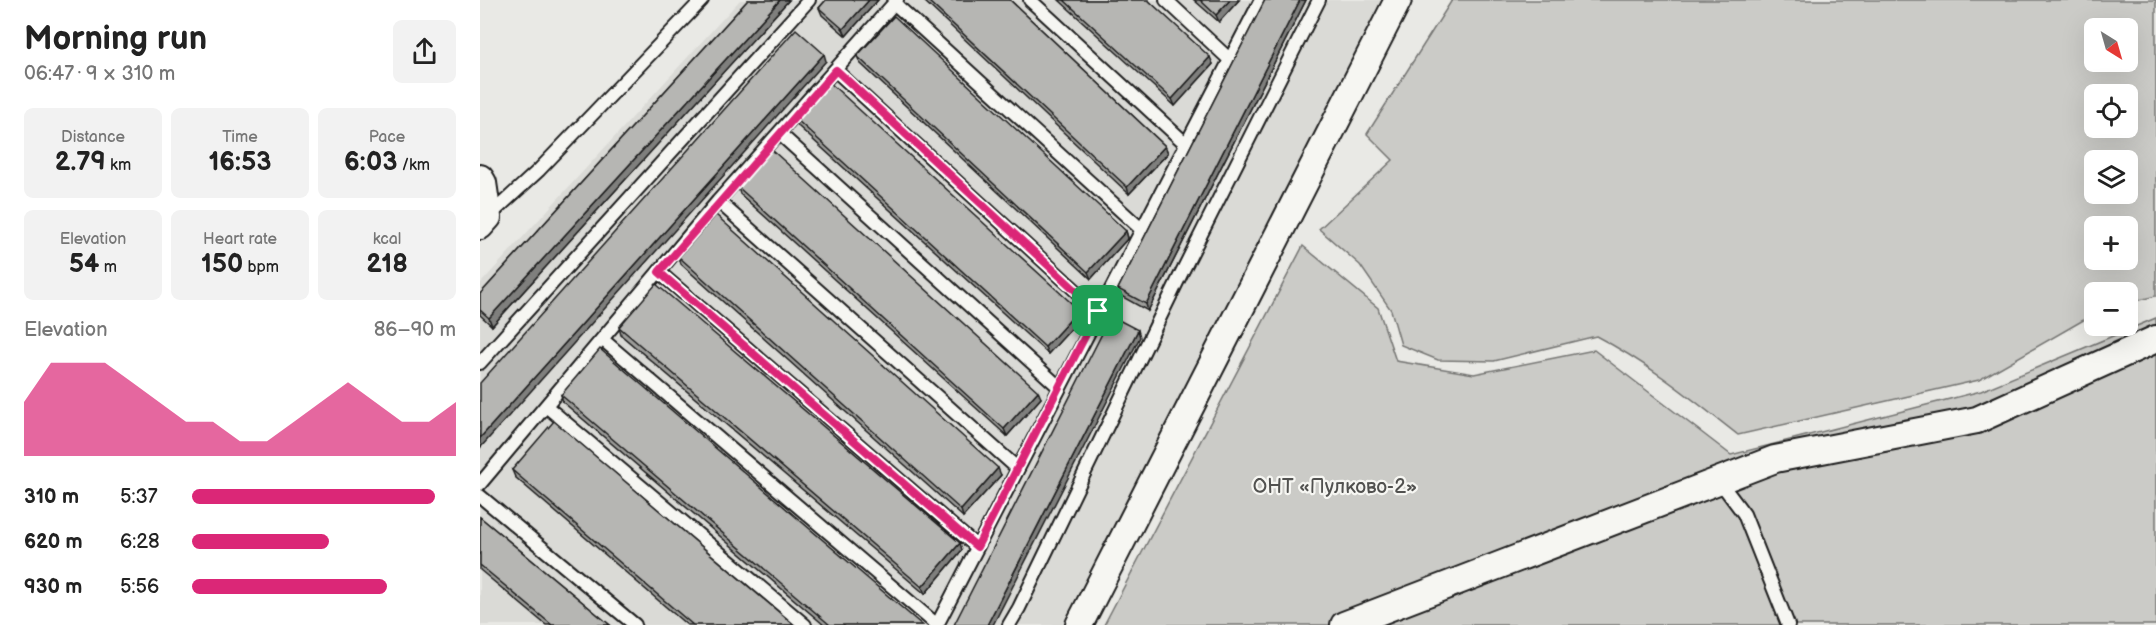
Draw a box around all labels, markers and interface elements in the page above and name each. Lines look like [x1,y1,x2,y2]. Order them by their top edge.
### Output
north arrow [2084,18,2138,72]
map controls [2084,18,2138,336]
text: Morning run [24,19,207,59]
button: share [393,20,456,83]
text: 06:47 · 9 × 310 m [24,62,175,86]
button: locate [2084,84,2138,138]
text: Distance [61,128,125,147]
text: Time [222,128,258,147]
text: Pace [369,128,405,147]
text: 2.79 [55,147,106,178]
text: 16:53 [208,147,272,178]
text: 6:03 [344,147,397,178]
button: layers [2084,150,2138,204]
text: km [106,156,131,175]
text: /km [397,156,430,175]
button: + [2084,216,2138,270]
text: Elevation [60,230,126,249]
text: Heart rate [203,230,277,249]
text: kcal [373,230,401,249]
text: 54 [69,249,99,280]
text: 150 [201,249,243,280]
text: 218 [366,249,408,280]
text: m [99,258,117,277]
text: bpm [243,258,279,277]
button: − [2084,282,2138,336]
pin [1072,285,1123,336]
icon: arrive [1081,294,1114,327]
text: Elevation [24,318,107,342]
text: 86–90 m [374,318,456,342]
park label: ОНТ «Пулково-2» [1253,475,1417,499]
text: 310 m [24,485,79,509]
text: 5:37 [120,485,158,509]
text: 620 m [24,530,83,554]
text: 6:28 [120,530,160,554]
text: 930 m [24,575,82,599]
text: 5:56 [120,575,159,599]

